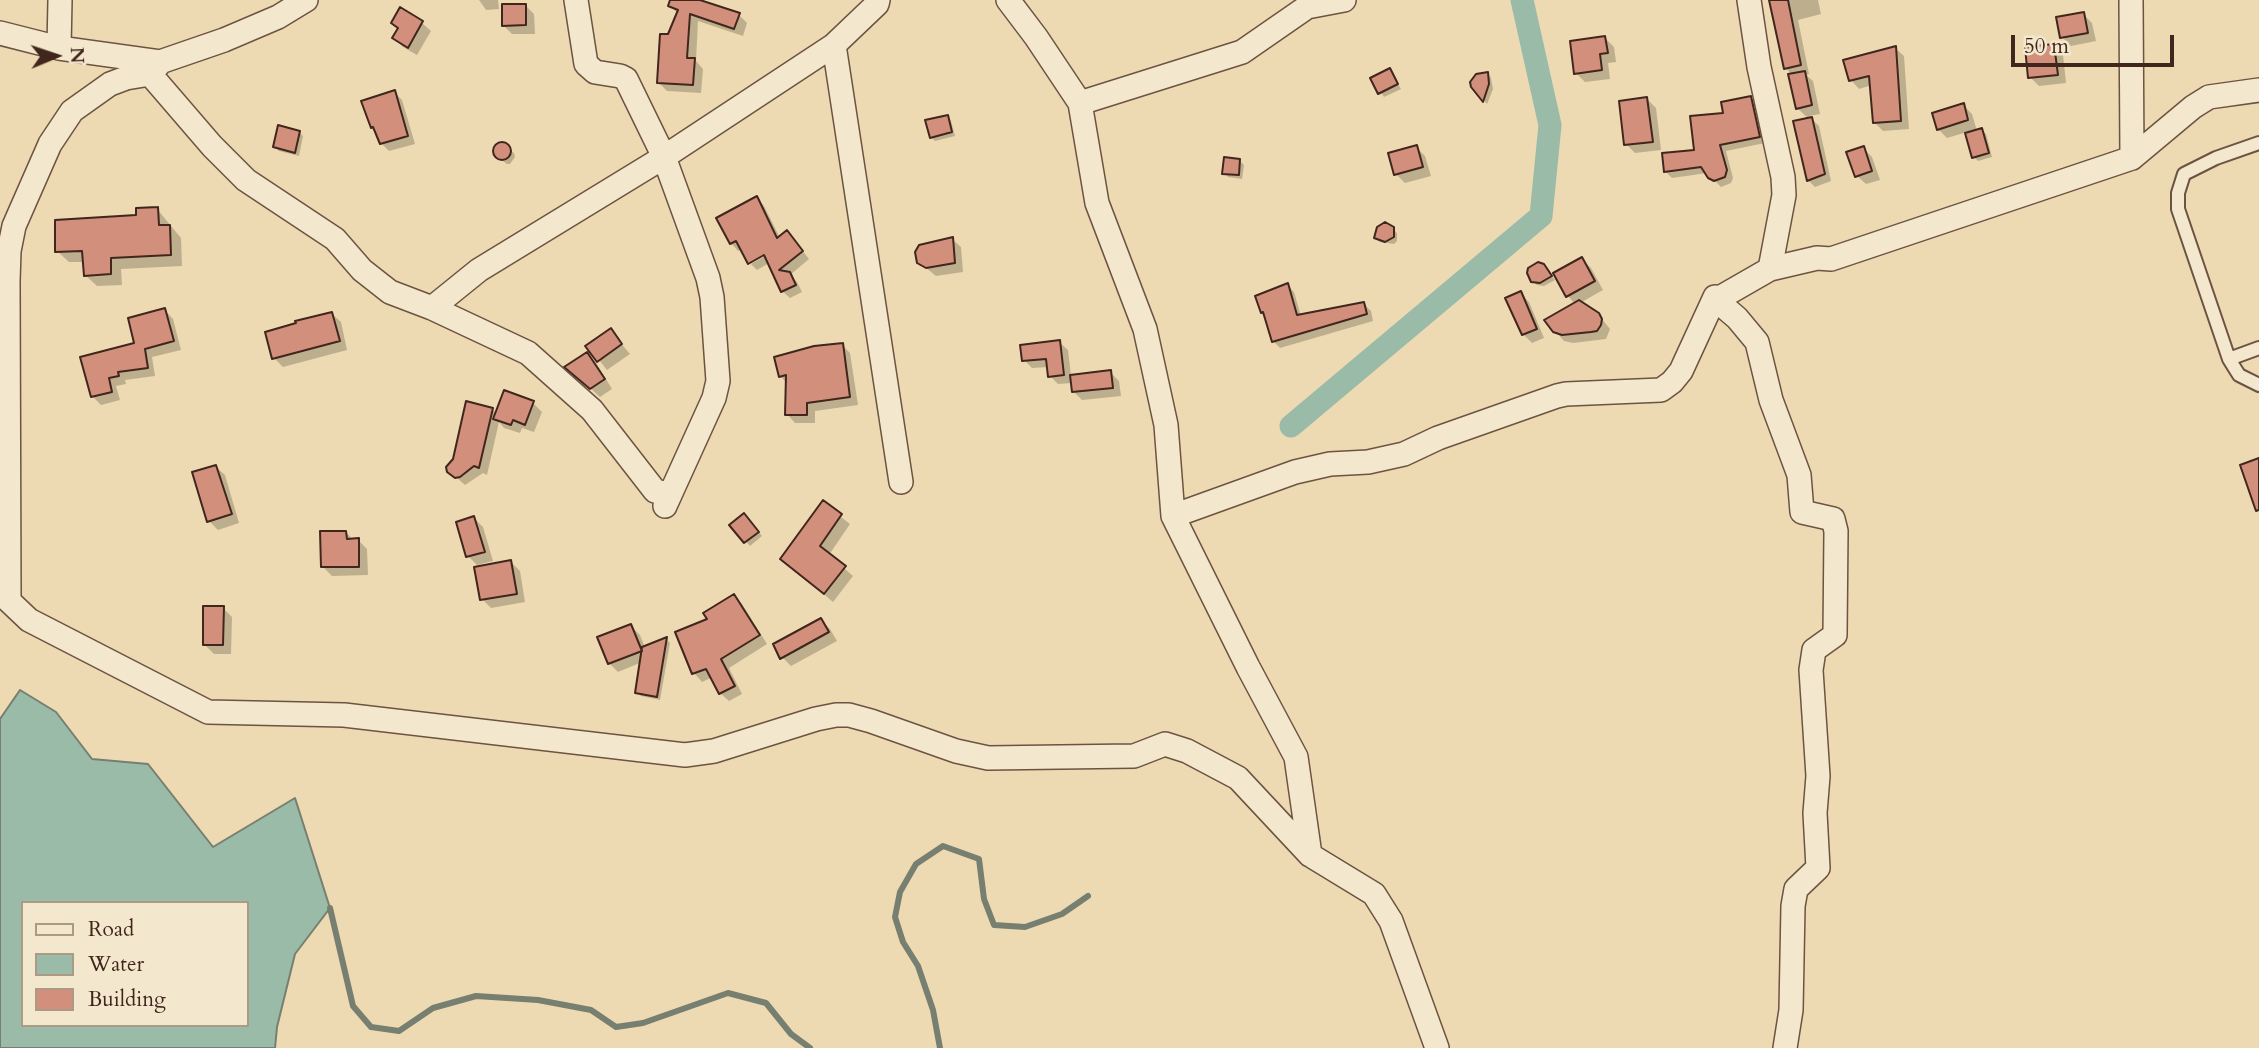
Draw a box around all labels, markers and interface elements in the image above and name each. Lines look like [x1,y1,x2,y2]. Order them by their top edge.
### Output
north arrow [21,21,91,91]
scale bar [2014,21,2177,65]
text: 50 m [2024,32,2069,61]
text: N [64,47,90,64]
legend [21,901,248,1027]
text: Road [88,915,134,944]
text: Water [88,950,144,979]
text: Building [88,985,166,1014]

